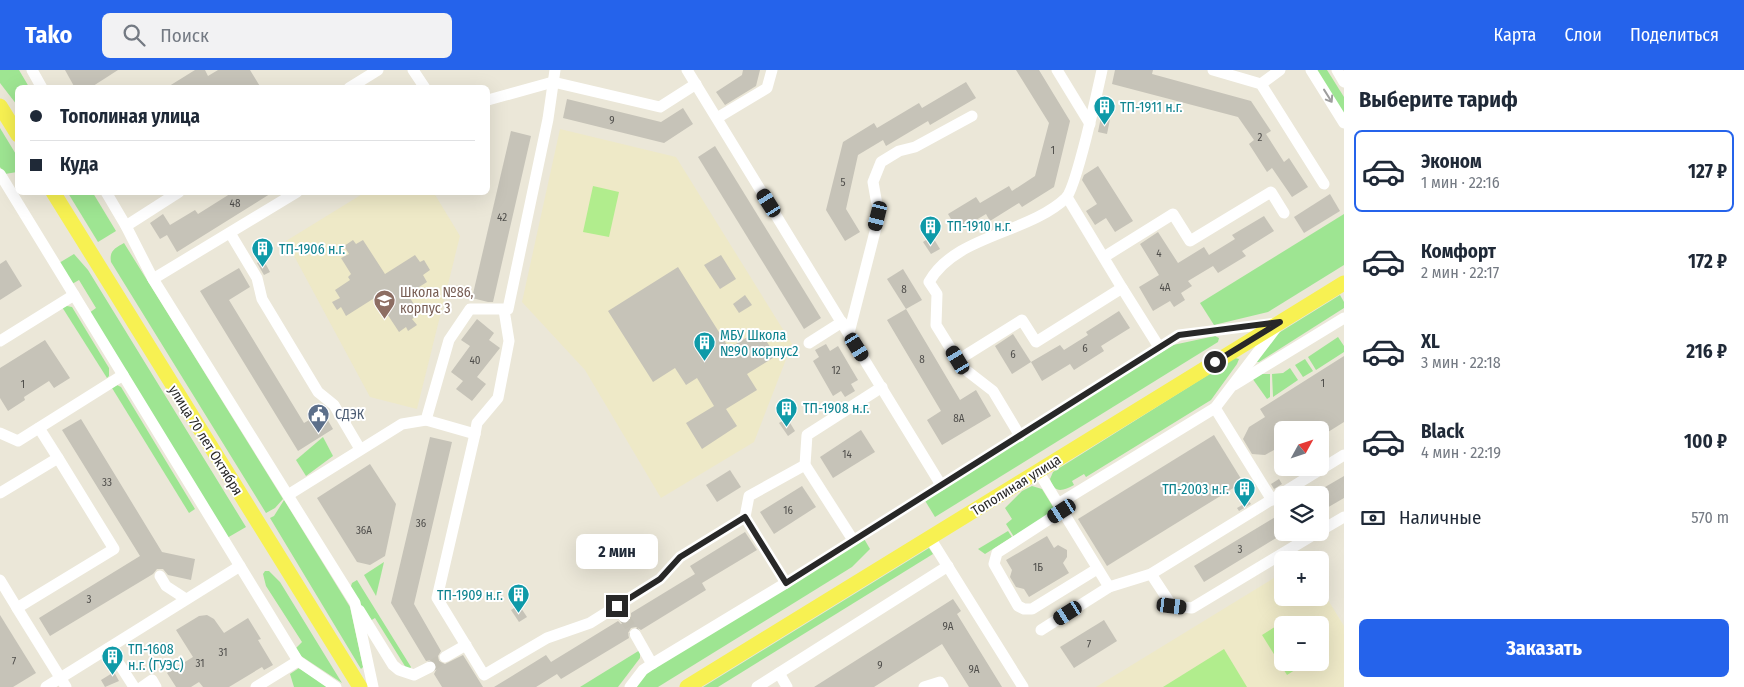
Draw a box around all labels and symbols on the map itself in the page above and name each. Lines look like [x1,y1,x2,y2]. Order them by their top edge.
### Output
one-way arrow [1323,89,1333,103]
building icon: ТП-1911 н.г. [1092,95,1116,126]
place label: ТП-1911 н.г. [1120,99,1183,116]
house number: 9 [609,114,615,127]
house number: 2 [1258,131,1263,144]
house number: 1 [1051,144,1055,157]
house number: 5 [840,176,846,189]
car [754,186,783,220]
house number: 48 [230,197,241,210]
car [867,200,888,232]
house number: 42 [497,211,507,224]
building icon: ТП-1910 н.г. [919,214,943,245]
place label: ТП-1910 н.г. [947,218,1012,235]
building icon: ТП-1906 н.г. [251,237,275,268]
place label: ТП-1906 н.г. [279,241,345,258]
house number: 4 [1156,247,1162,260]
house number: 4А [1159,281,1171,294]
house number: 8 [901,283,907,296]
place label: Школа №86, корпус 3 [400,284,474,317]
school or university icon: Школа №86, корпус 3 [372,288,396,319]
place label: МБУ Школа №90 корпус2 [720,327,799,360]
car [842,330,871,364]
building icon: МБУ Школа №90 корпус2 [692,331,716,362]
house number: 6 [1082,342,1088,355]
car [943,343,972,377]
house number: 6 [1010,348,1016,361]
route start [1204,351,1226,373]
house number: 8 [919,353,925,366]
house number: 40 [469,354,481,367]
house number: 12 [831,364,841,377]
house number: 1 [1321,377,1325,390]
house number: 1 [21,378,25,391]
street label: улица 70 лет Октября [165,382,246,498]
building icon: ТП-1908 н.г. [775,396,799,427]
place label: ТП-1908 н.г. [803,400,869,417]
public building icon: СДЭК [307,402,331,433]
place label: СДЭК [335,406,365,423]
house number: 8А [953,412,965,425]
north arrow [1274,421,1329,476]
house number: 14 [842,448,852,461]
street label: Тополиная улица [968,451,1064,520]
house number: 33 [102,476,112,489]
building icon: ТП-2003 н.г. [1233,477,1257,508]
place label: ТП-2003 н.г. [1162,481,1229,498]
car [1045,497,1078,525]
house number: 16 [783,504,793,517]
house number: 36 [416,517,427,530]
house number: 36А [356,524,372,537]
callout: 2 мин [576,534,658,568]
house number: 3 [1238,543,1243,556]
house number: 1Б [1033,561,1043,574]
building icon: ТП-1909 н.г. [507,583,531,614]
place label: ТП-1909 н.г. [437,587,503,604]
house number: 3 [87,593,92,606]
route end [606,595,628,617]
car [1156,597,1187,615]
car [1051,599,1084,627]
house number: 9А [942,620,954,633]
house number: 7 [1087,638,1092,651]
place label: ТП-1608 н.г. (ГУЭС) [128,641,184,674]
building icon: ТП-1608 н.г. (ГУЭС) [100,645,124,676]
house number: 31 [219,646,228,659]
house number: 7 [12,655,17,668]
house number: 31 [196,657,205,670]
house number: 9 [877,659,883,672]
house number: 9А [968,663,980,676]

